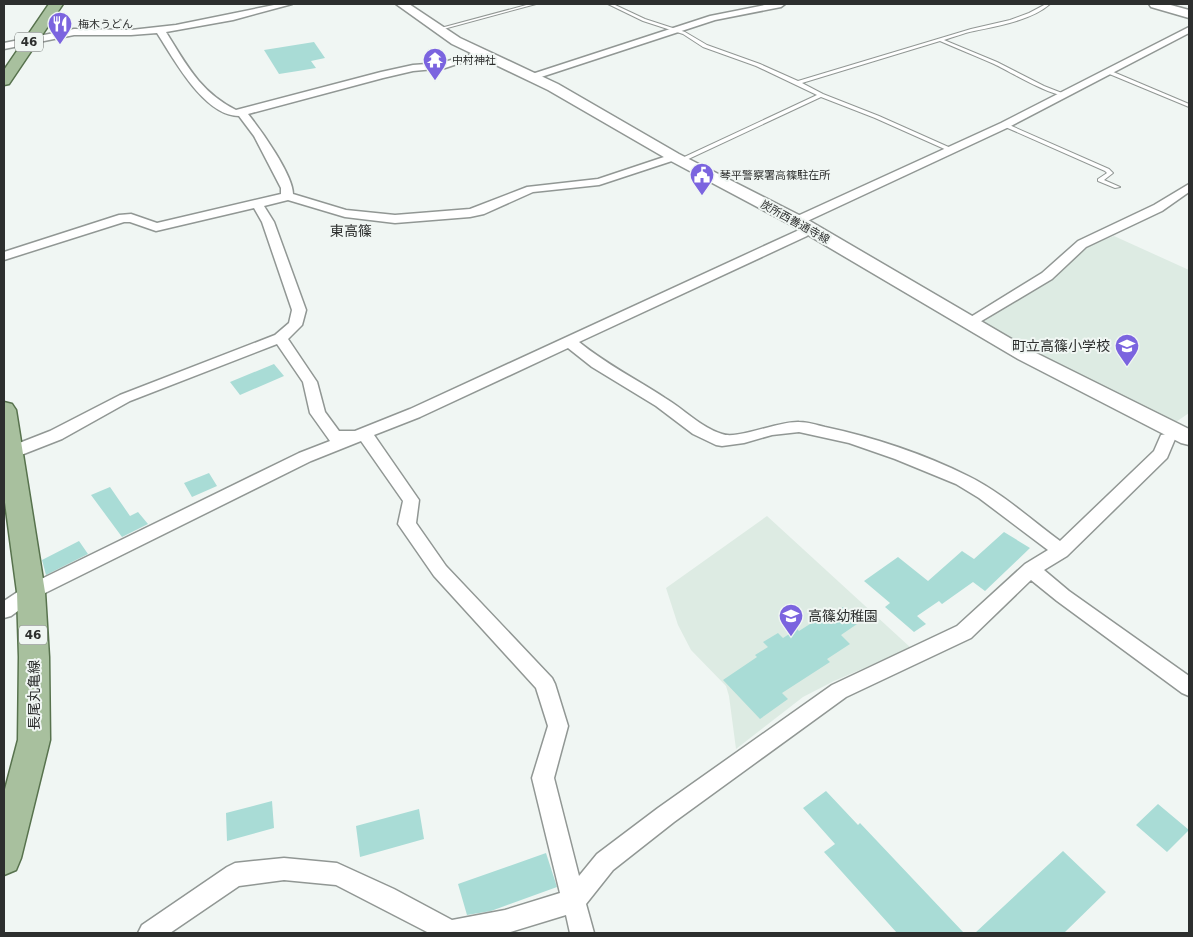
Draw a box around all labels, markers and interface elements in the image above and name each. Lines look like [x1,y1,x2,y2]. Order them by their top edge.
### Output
restaurant icon: 梅木うどん [47,11,73,45]
place label: 梅木うどん [78,18,133,31]
road number: 46 [15,32,43,52]
temple icon: 中村神社 [422,47,448,81]
place label: 中村神社 [452,54,496,67]
public building icon: 琴平警察署高篠駐在所 [689,162,715,196]
place label: 琴平警察署高篠駐在所 [720,169,831,182]
street label: 炭所西善通寺線 [758,198,832,246]
district label: 東高篠 [330,223,372,239]
school or university icon: 町立高篠小学校 [1114,333,1140,367]
place label: 町立高篠小学校 [1012,338,1110,354]
school or university icon: 高篠幼稚園 [778,603,804,637]
place label: 高篠幼稚園 [808,608,878,624]
road number: 46 [19,626,47,644]
street label: 長尾丸亀線 [26,660,42,730]

